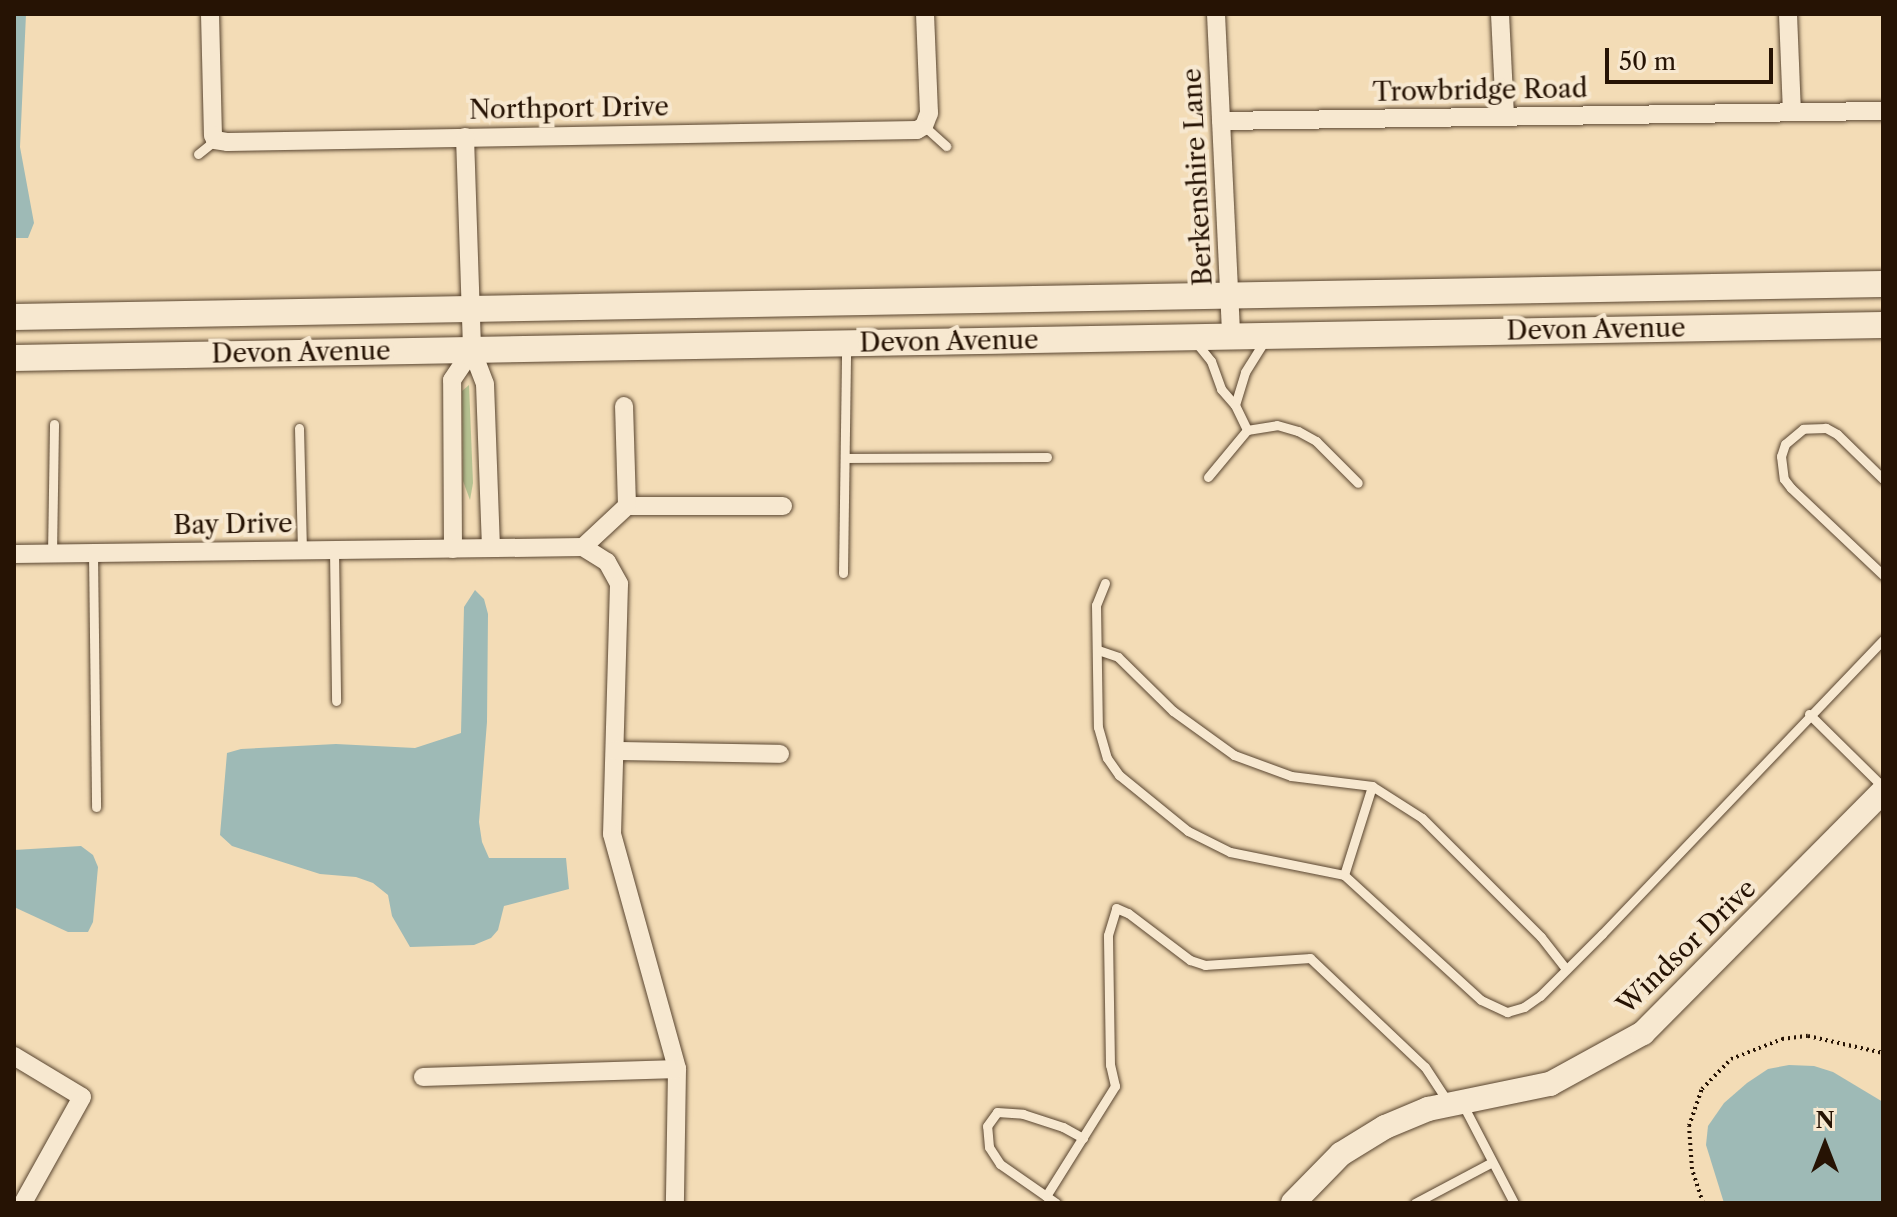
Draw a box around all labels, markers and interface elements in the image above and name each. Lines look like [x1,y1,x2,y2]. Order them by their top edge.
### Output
scale bar [1609,32,1777,82]
text: 50 m [1619,47,1676,76]
street label: Berkenshire Lane [1177,67,1219,287]
street label: Trowbridge Road [1372,74,1588,108]
street label: Northport Drive [469,92,669,126]
street label: Devon Avenue [1506,313,1686,347]
street label: Devon Avenue [859,325,1039,359]
street label: Devon Avenue [211,336,391,370]
street label: Bay Drive [173,508,293,542]
street label: Windsor Drive [1611,873,1763,1021]
north arrow [1785,1105,1865,1185]
text: N [1815,1107,1835,1134]

